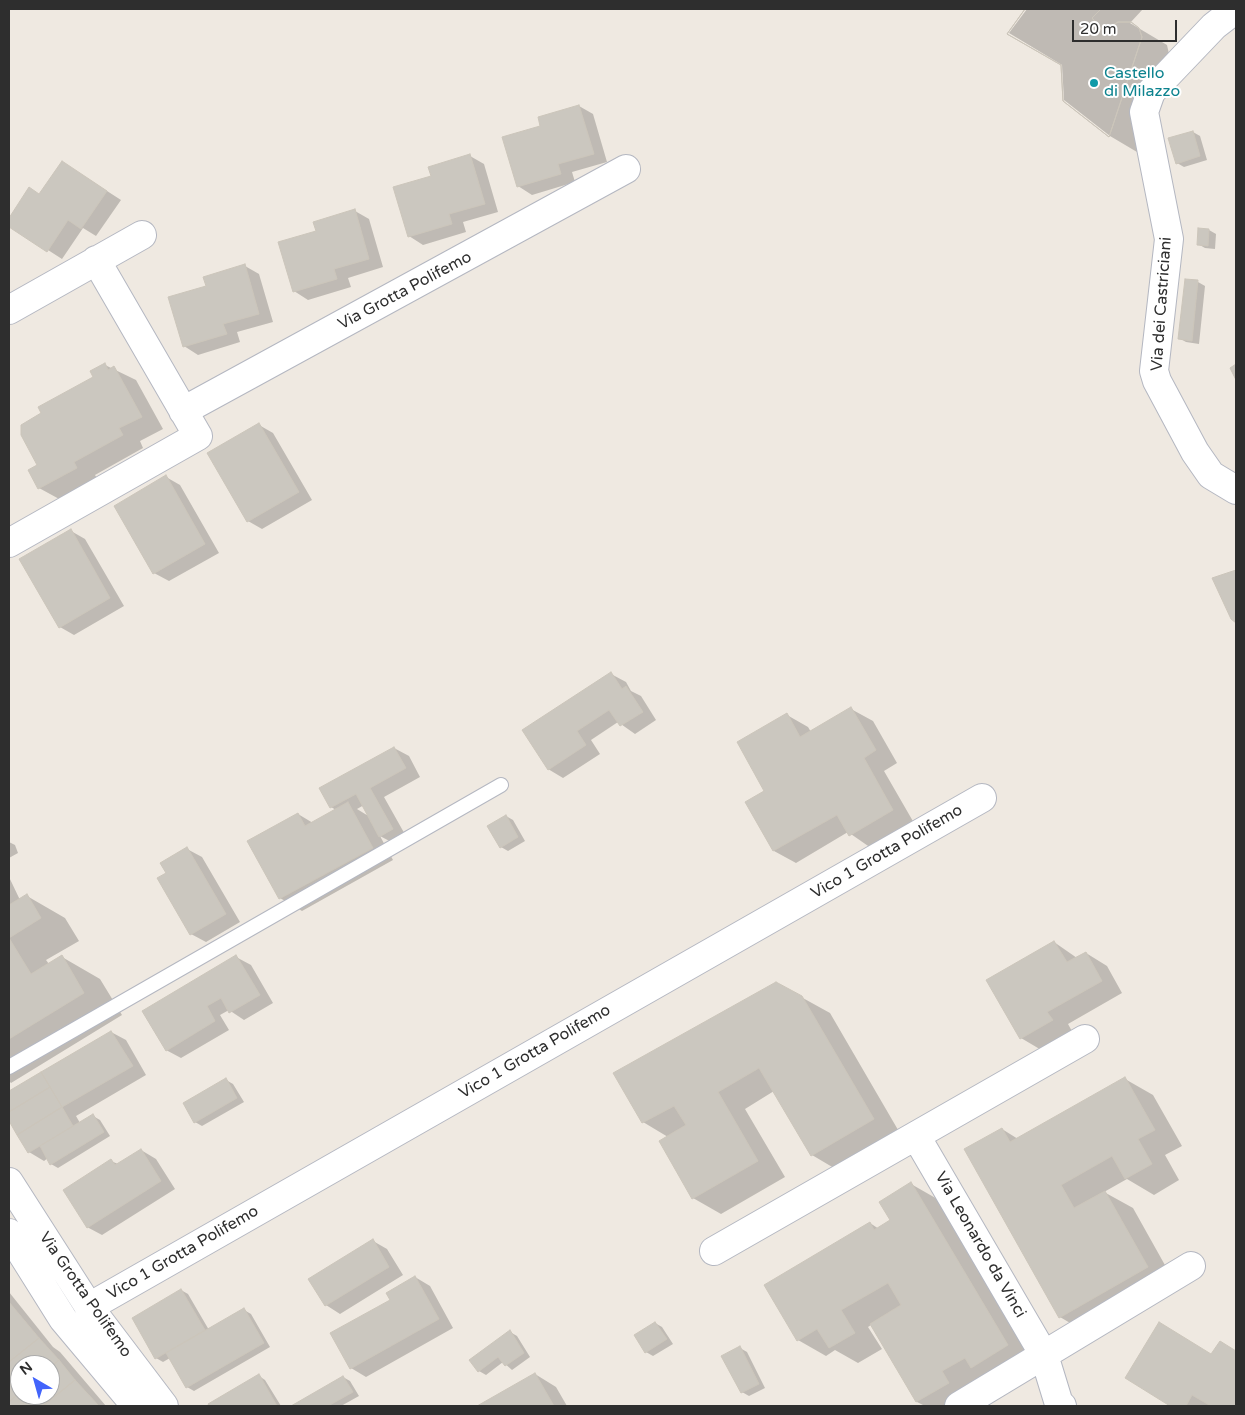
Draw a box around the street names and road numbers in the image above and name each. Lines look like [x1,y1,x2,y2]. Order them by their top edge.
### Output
street label: Via dei Castriciani [1148,236,1176,372]
street label: Via Grotta Polifemo [335,248,475,334]
street label: Vico 1 Grotta Polifemo [808,801,966,903]
street label: Vico 1 Grotta Polifemo [456,1001,614,1103]
street label: Via Leonardo da Vinci [930,1169,1030,1321]
street label: Vico 1 Grotta Polifemo [104,1202,262,1304]
street label: Via Grotta Polifemo [35,1229,135,1361]

